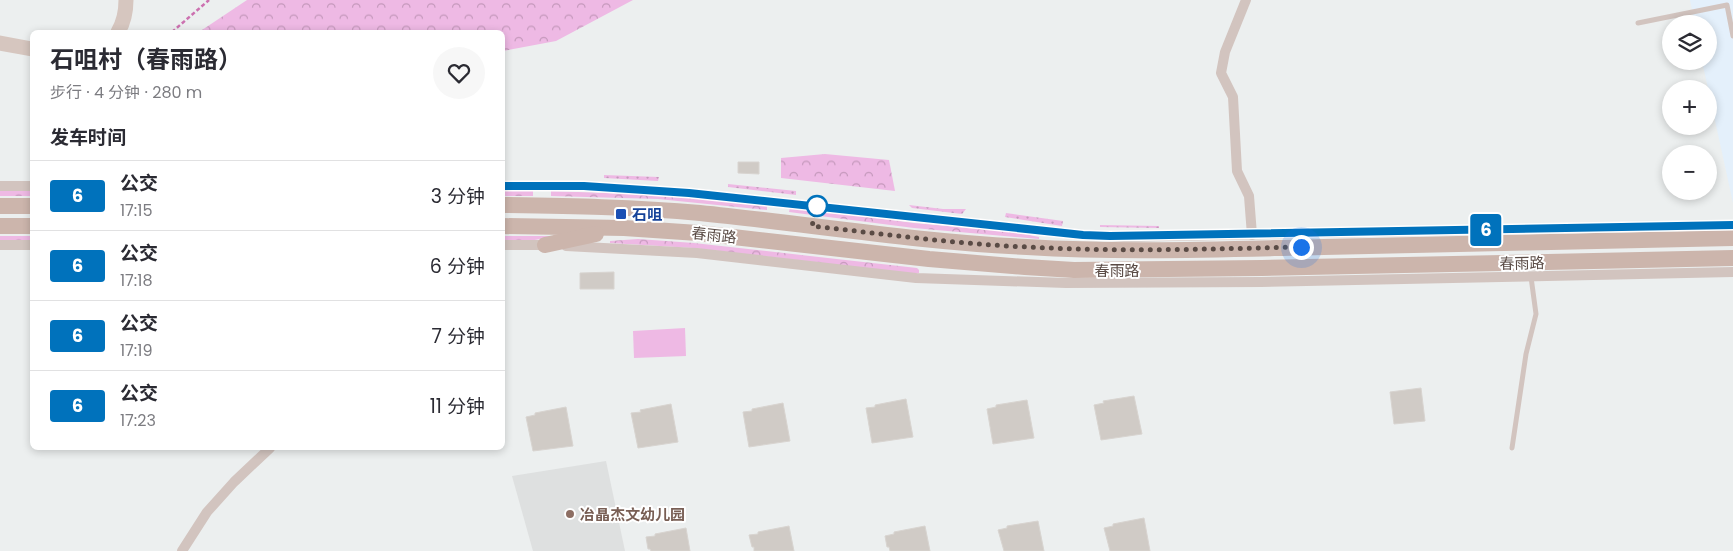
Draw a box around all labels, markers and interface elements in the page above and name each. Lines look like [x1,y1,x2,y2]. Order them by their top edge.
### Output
map controls [1662,15,1717,200]
button: layers [1662,15,1717,70]
text: 石咀村（春雨路） [50,43,242,76]
button: heart [433,47,485,99]
button: + [1662,80,1717,135]
text: 步行 · 4 分钟 · 280 m [50,81,202,104]
text: 发车时间 [50,124,126,151]
button: − [1662,145,1717,200]
text: 公交 [120,170,158,197]
text: 6 [72,183,83,208]
text: 3 分钟 [431,183,485,210]
unlabelled marker [806,195,828,217]
text: 17:15 [120,199,152,222]
place label: 石咀 [632,204,662,225]
marker: 石咀 [614,207,628,221]
line badge: 6 [1470,214,1502,246]
text: 6 [1480,217,1492,242]
street label: 春雨路 [691,222,737,248]
your location [1289,235,1314,260]
text: 公交 [120,240,158,267]
street label: 春雨路 [1499,252,1545,274]
text: 6 [72,253,83,278]
text: 6 分钟 [430,253,485,280]
street label: 春雨路 [1094,260,1140,281]
text: 17:18 [120,269,152,292]
text: 公交 [120,310,158,337]
text: 6 [72,323,83,348]
text: 7 分钟 [432,323,485,350]
text: 17:19 [120,339,152,362]
text: 公交 [120,380,158,407]
text: 6 [72,393,83,418]
text: 11 分钟 [430,393,485,420]
text: 17:23 [120,409,156,432]
place label: 冶晶杰文幼儿园 [580,504,685,525]
marker: 冶晶杰文幼儿园 [564,508,576,520]

